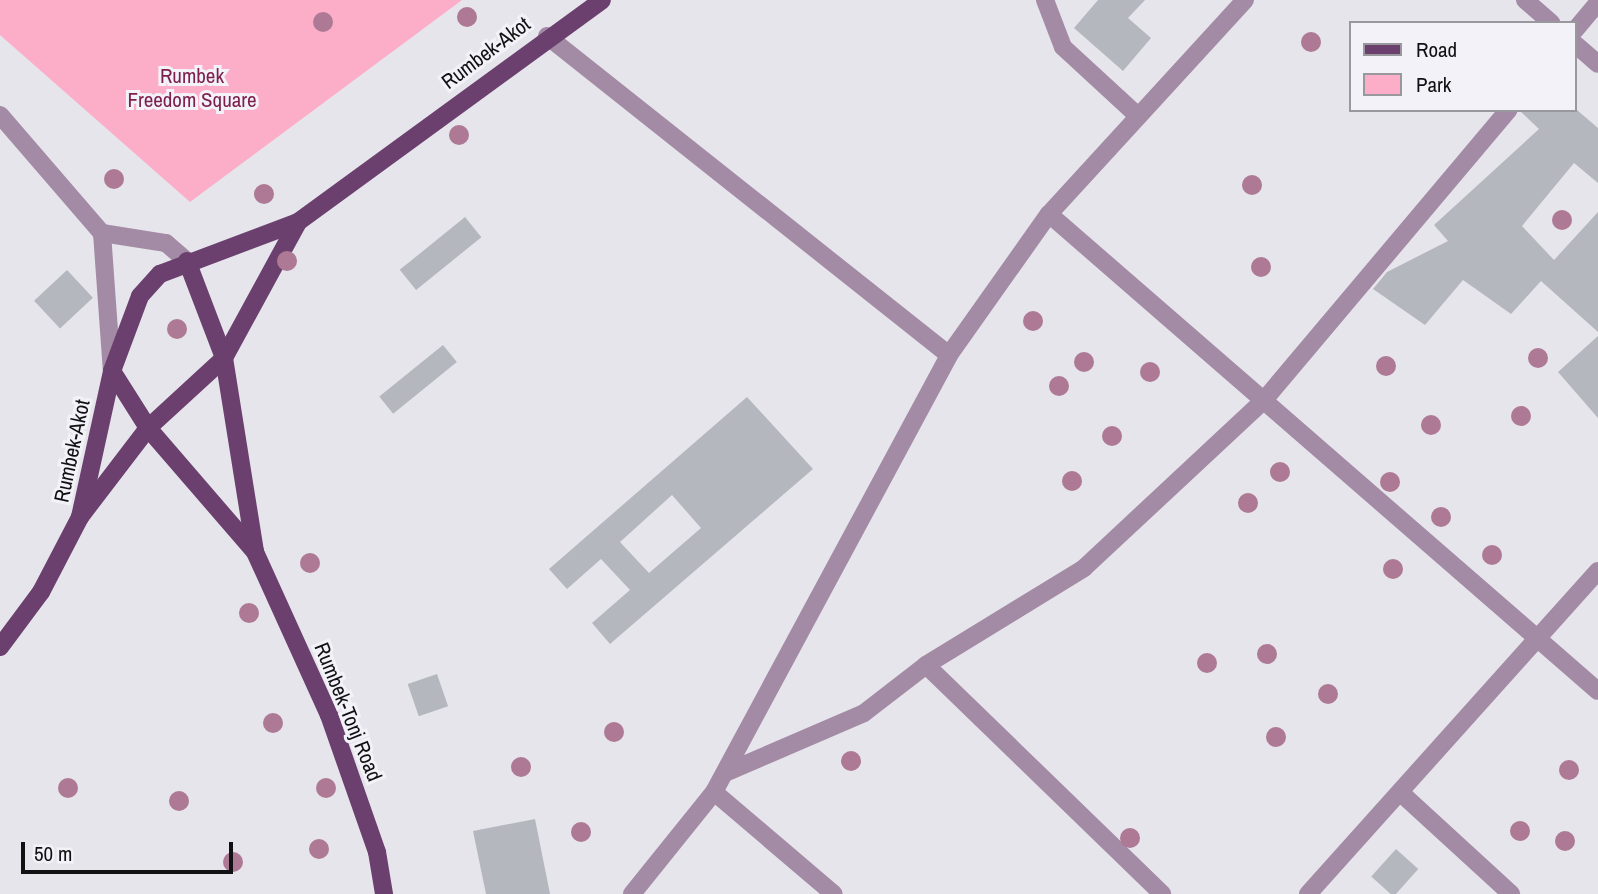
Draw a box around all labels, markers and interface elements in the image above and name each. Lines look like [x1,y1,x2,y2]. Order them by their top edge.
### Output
street label: Rumbek-Akot [437,12,535,94]
legend [1350,21,1577,112]
text: Road [1416,35,1457,64]
park label: Rumbek Freedom Square [127,63,257,113]
text: Park [1416,70,1451,99]
street label: Rumbek-Akot [49,397,95,505]
street label: Rumbek-Tonj Road [309,639,387,785]
scale bar [24,828,236,872]
text: 50 m [34,839,72,868]

